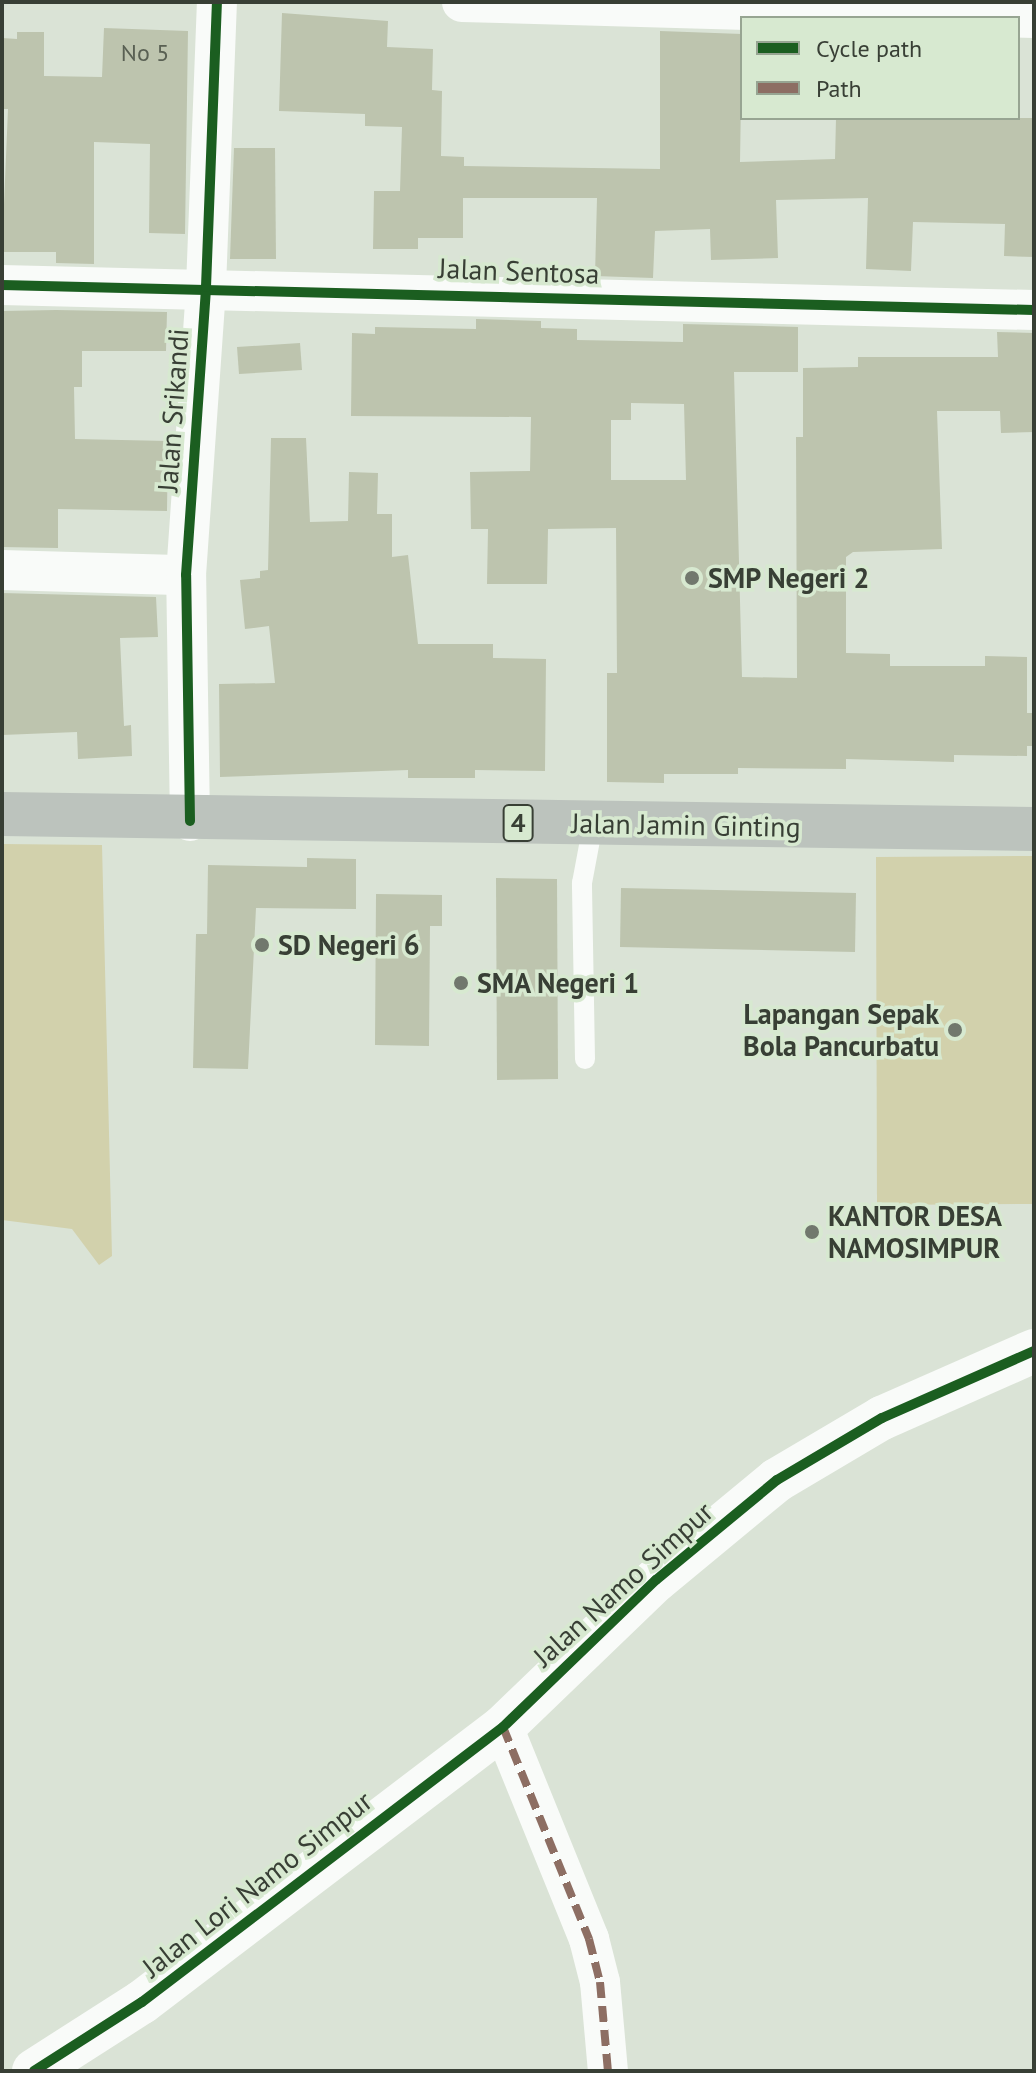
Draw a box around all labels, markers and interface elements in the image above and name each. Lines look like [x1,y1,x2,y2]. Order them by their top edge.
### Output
legend [740,16,1020,120]
text: Cycle path [816,33,922,64]
house number: No 5 [121,39,169,67]
text: Path [816,73,862,104]
street label: Jalan Sentosa [438,251,600,291]
street label: Jalan Srikandi [151,327,195,493]
place label: SMP Negeri 2 [708,561,870,595]
marker: SMP Negeri 2 [683,569,701,587]
road number: 4 [502,801,534,845]
street label: Jalan Jamin Ginting [571,806,801,844]
place label: SD Negeri 6 [278,928,420,962]
marker: SD Negeri 6 [253,936,271,954]
place label: SMA Negeri 1 [477,966,640,1000]
marker: SMA Negeri 1 [452,974,470,992]
place label: Lapangan Sepak Bola Pancurbatu [743,997,939,1063]
marker: Lapangan Sepak Bola Pancurbatu [946,1021,964,1039]
place label: KANTOR DESA NAMOSIMPUR [828,1199,1002,1265]
marker: KANTOR DESA NAMOSIMPUR [803,1223,821,1241]
street label: Jalan Namo Simpur [526,1495,720,1673]
street label: Jalan Lori Namo Simpur [136,1784,378,1984]

